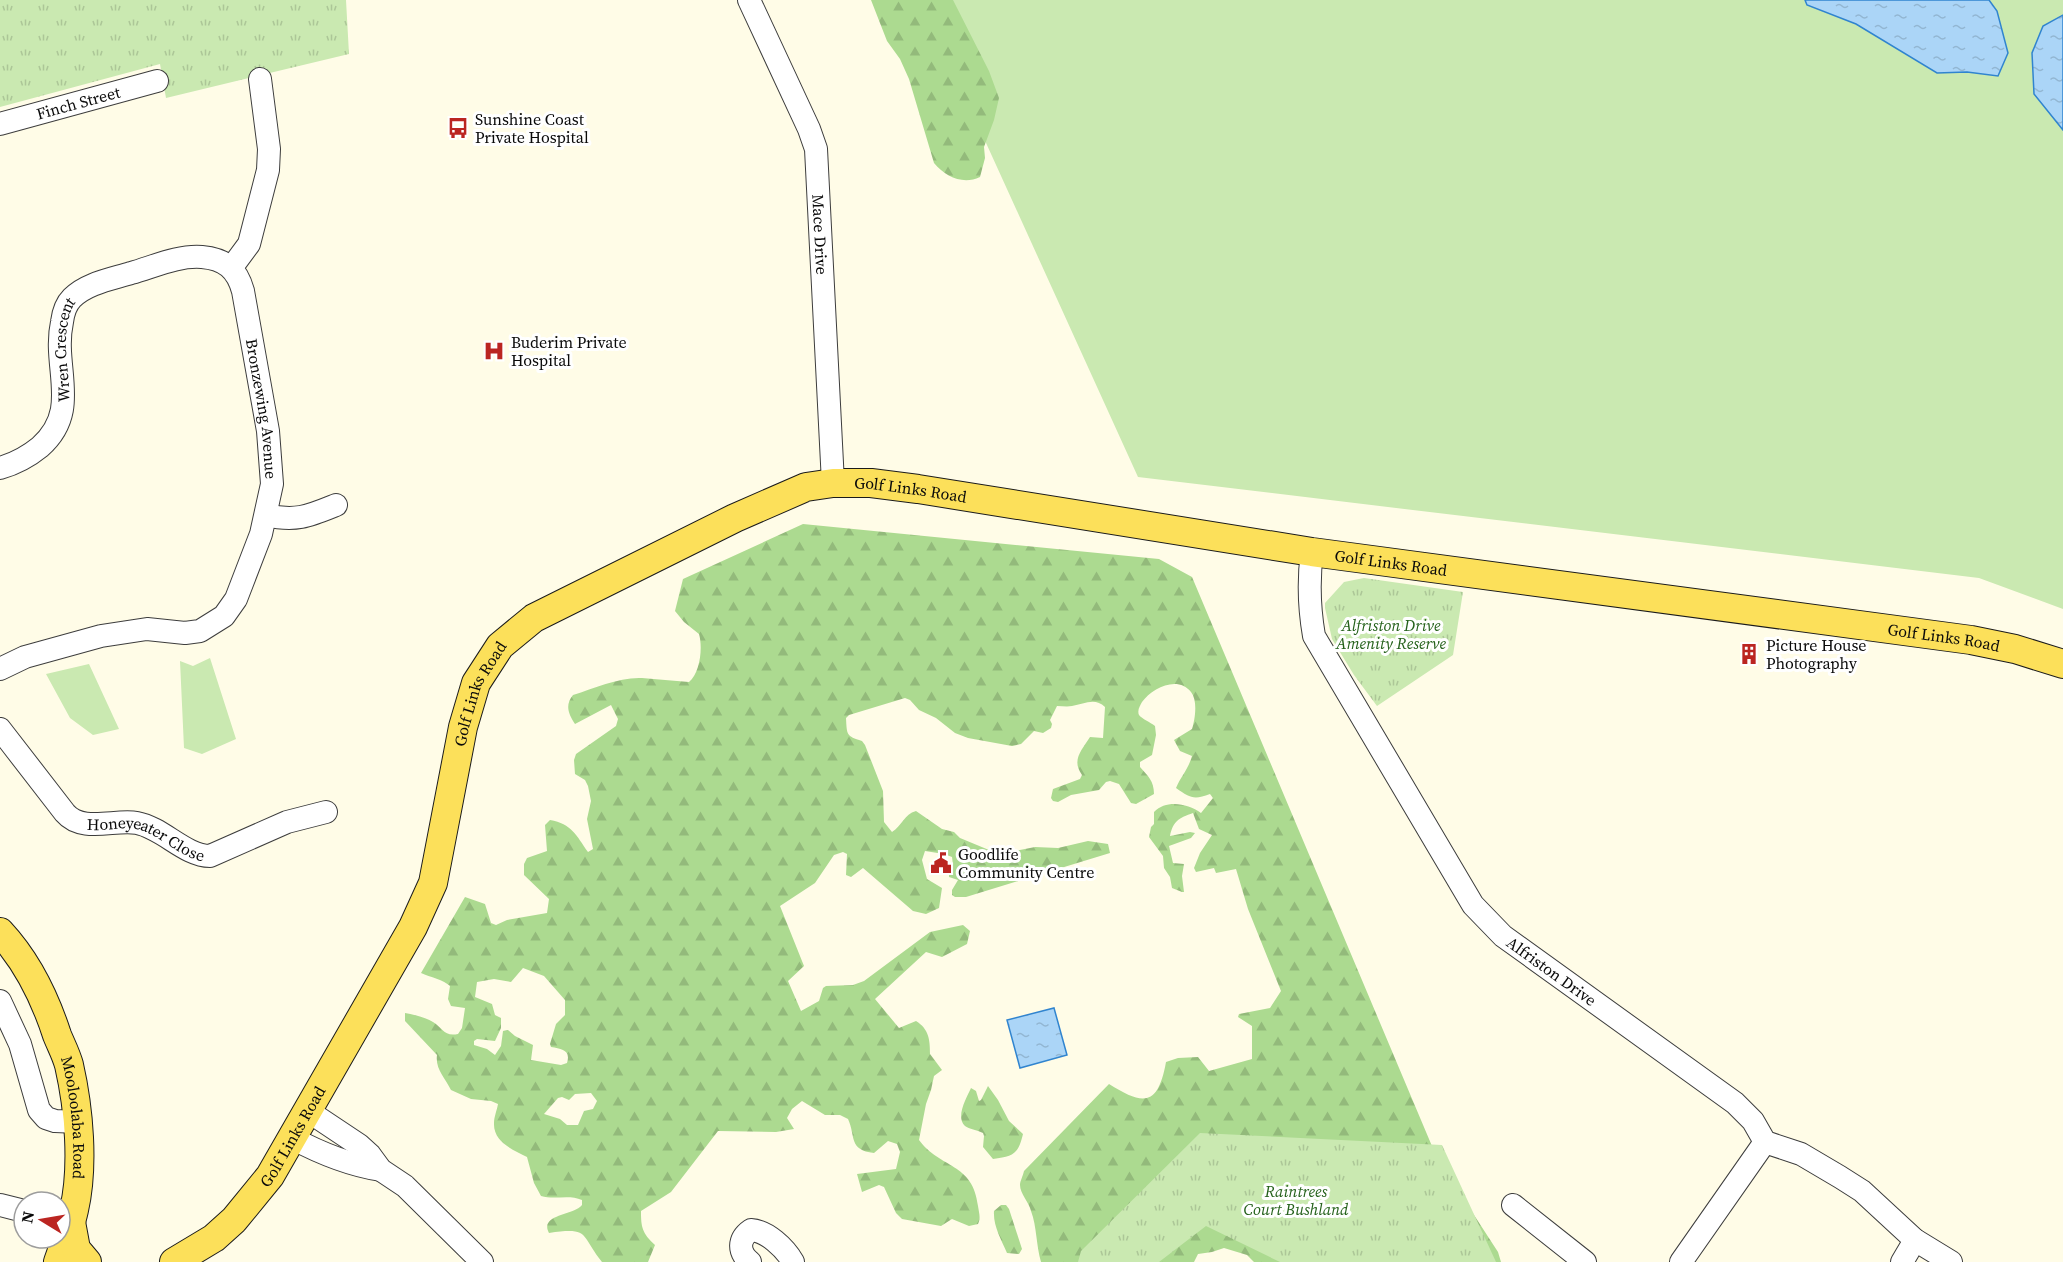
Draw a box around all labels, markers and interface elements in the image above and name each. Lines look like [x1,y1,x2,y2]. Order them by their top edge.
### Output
street label: Finch Street [34,80,123,125]
place label: Sunshine Coast Private Hospital [475,108,589,148]
bus stop icon: Sunshine Coast Private Hospital [446,116,470,140]
street label: Mace Drive [807,194,833,275]
street label: Wren Crescent [49,292,80,402]
place label: Buderim Private Hospital [511,331,627,371]
street label: Bronzewing Avenue [241,337,283,480]
hospital icon: Buderim Private Hospital [482,339,506,363]
street label: Golf Links Road [854,472,968,508]
street label: Golf Links Road [1333,544,1449,581]
park label: Alfriston Drive Amenity Reserve [1335,614,1447,654]
street label: Golf Links Road [1886,618,2002,657]
place label: Picture House Photography [1766,634,1867,674]
street label: Golf Links Road [449,637,511,748]
building icon: Picture House Photography [1737,642,1761,666]
street label: Honeyeater Close [87,811,207,866]
place label: Goodlife Community Centre [958,843,1094,883]
public building icon: Goodlife Community Centre [929,851,953,875]
street label: Alfriston Drive [1502,931,1601,1011]
street label: Mooloolaba Road [56,1053,90,1180]
street label: Golf Links Road [254,1082,330,1192]
park label: Raintrees Court Bushland [1244,1180,1349,1220]
north arrow [12,1190,72,1250]
text: N [15,1209,39,1225]

